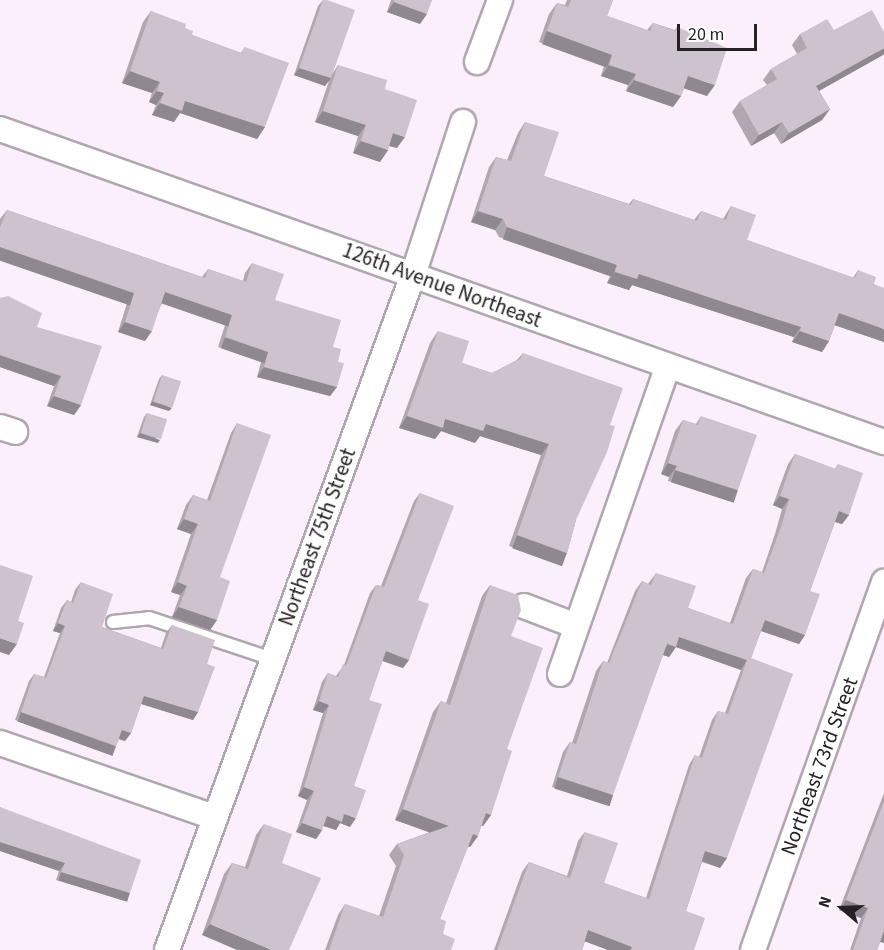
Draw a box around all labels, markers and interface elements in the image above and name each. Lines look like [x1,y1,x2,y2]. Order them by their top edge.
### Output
scale bar [680,12,760,50]
text: 20 m [688,22,724,47]
street label: 126th Avenue Northeast [339,237,545,333]
street label: Northeast 75th Street [273,445,361,629]
street label: Northeast 73rd Street [775,674,863,858]
north arrow [812,878,872,938]
text: N [813,894,837,911]

